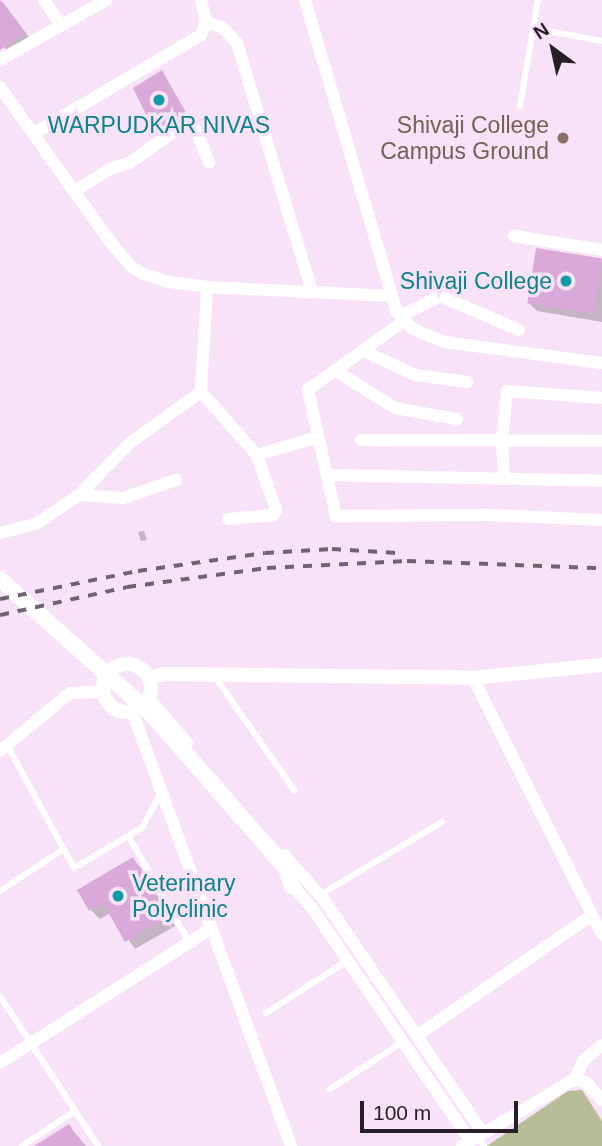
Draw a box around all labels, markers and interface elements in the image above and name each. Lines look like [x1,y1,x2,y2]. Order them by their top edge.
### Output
north arrow [518,14,588,84]
text: N [530,18,553,44]
marker: WARPUDKAR NIVAS [151,92,167,108]
place label: WARPUDKAR NIVAS [48,111,270,139]
place label: Shivaji College Campus Ground [380,111,549,165]
marker: Shivaji College Campus Ground [555,130,571,146]
place label: Shivaji College [400,267,552,295]
marker: Shivaji College [558,273,574,289]
place label: Veterinary Polyclinic [132,869,236,923]
marker: Veterinary Polyclinic [110,888,126,904]
scale bar [364,1086,522,1130]
text: 100 m [373,1101,431,1124]

